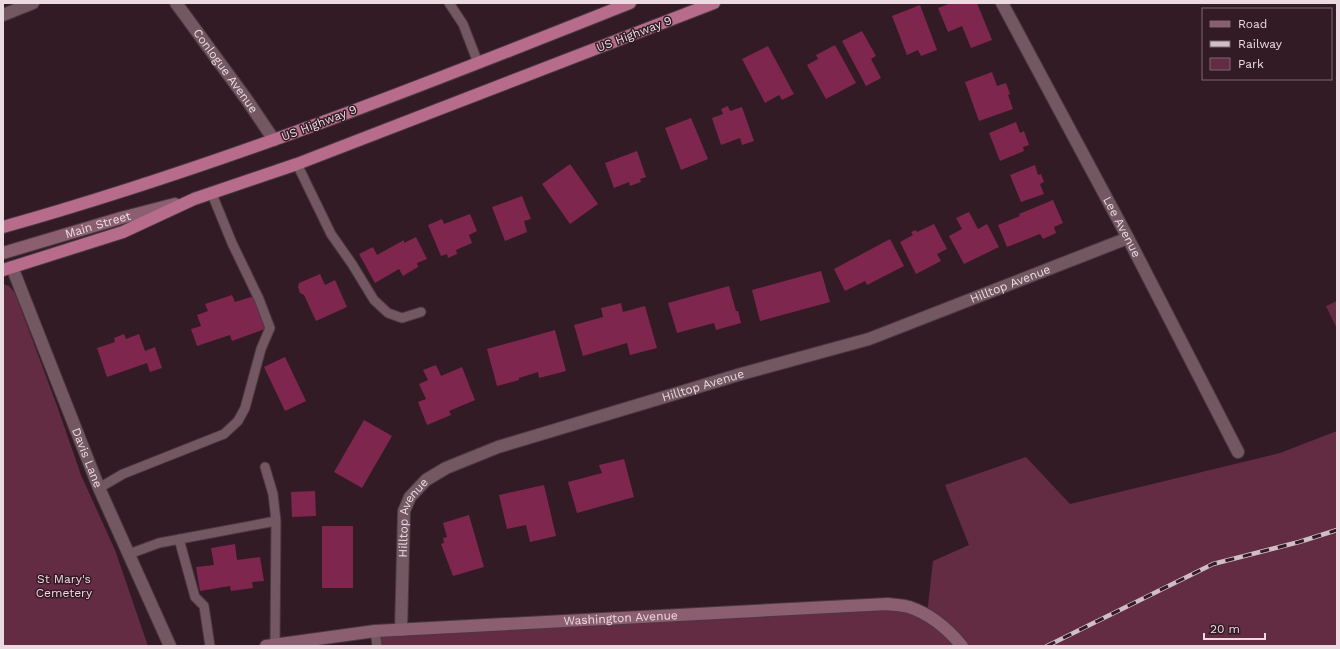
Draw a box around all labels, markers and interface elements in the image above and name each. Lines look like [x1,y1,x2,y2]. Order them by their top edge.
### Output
legend [1202,8,1332,80]
street label: US Highway 9 [594,13,674,55]
text: Road [1238,17,1267,31]
street label: Conlogue Avenue [190,26,261,116]
text: Railway [1238,37,1283,51]
text: Park [1238,57,1264,71]
street label: US Highway 9 [279,102,359,144]
street label: Lee Avenue [1100,194,1144,260]
street label: Main Street [63,209,132,241]
street label: Hilltop Avenue [968,262,1052,306]
street label: Hilltop Avenue [660,366,746,404]
street label: Davis Lane [69,426,105,490]
street label: Hilltop Avenue [396,475,431,558]
park label: St Mary's Cemetery [36,572,93,600]
street label: Washington Avenue [563,608,678,628]
scale bar [1204,615,1265,641]
text: 20 m [1210,622,1240,636]

